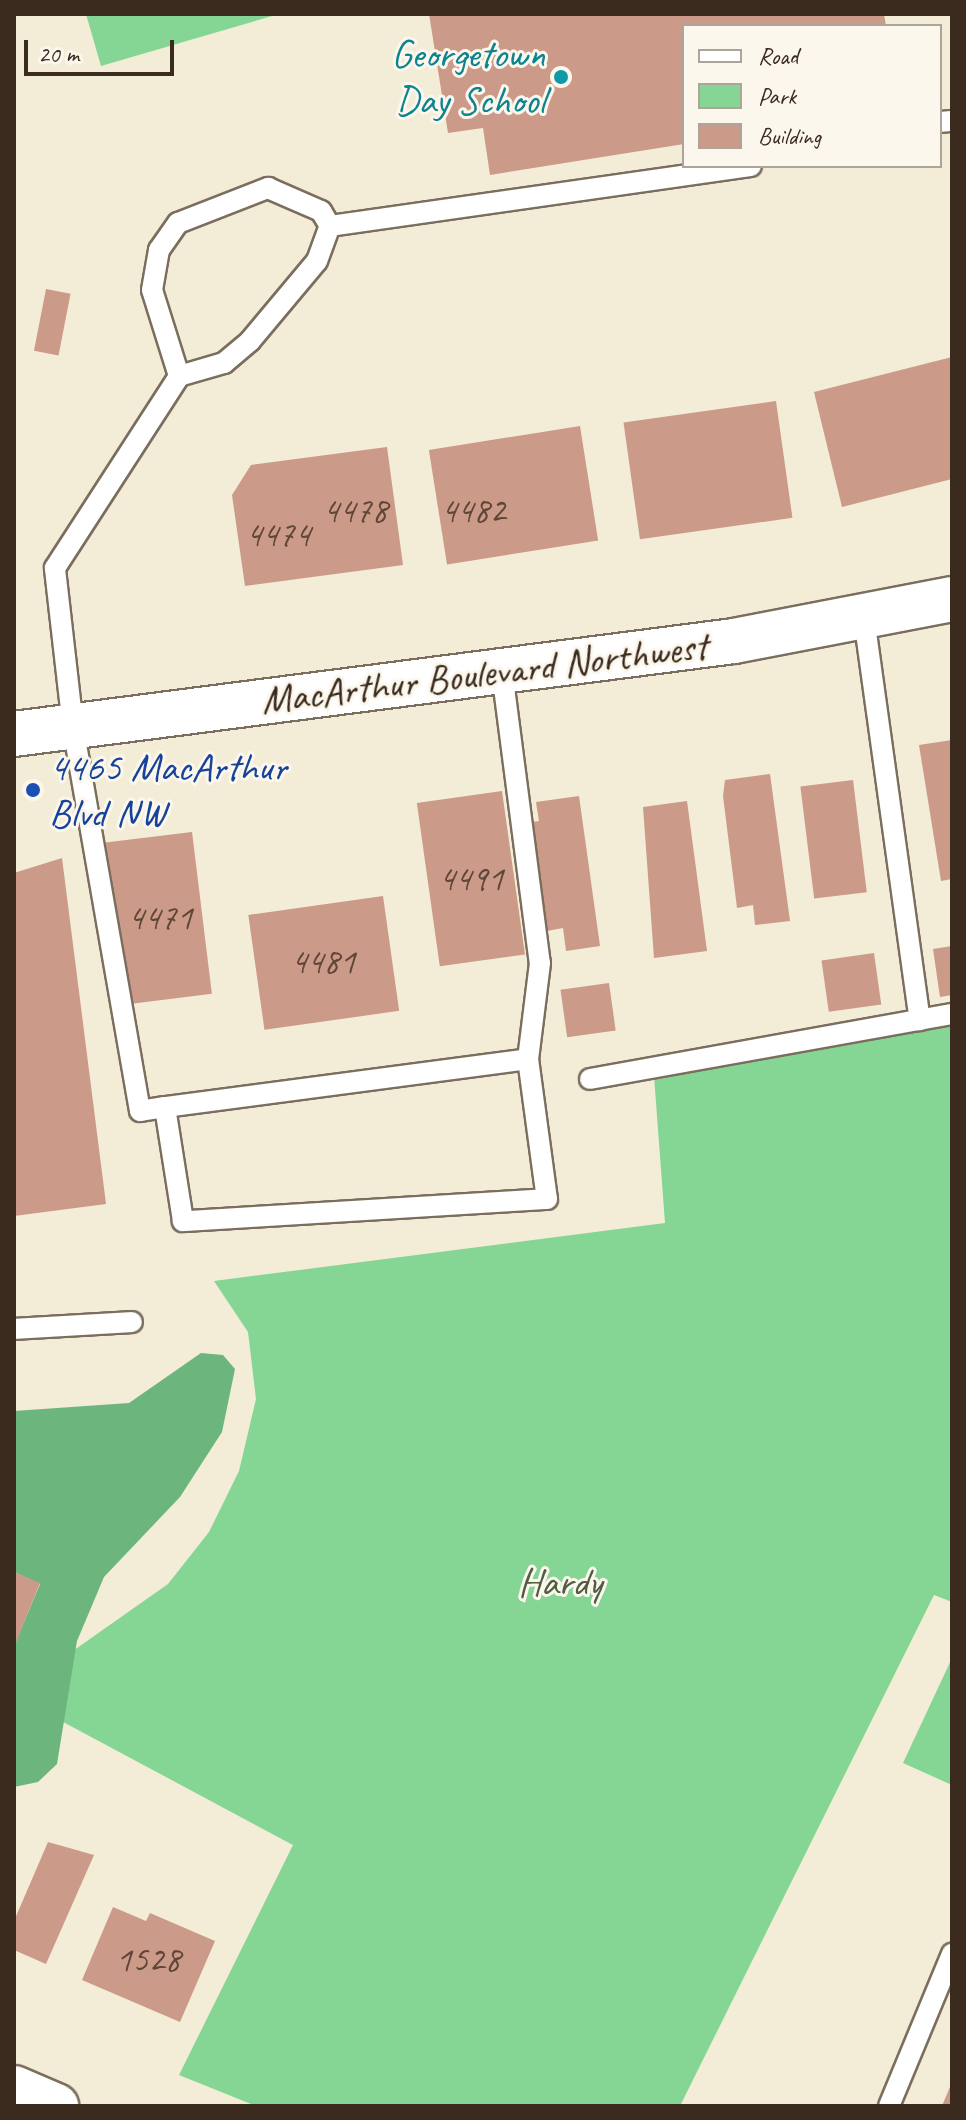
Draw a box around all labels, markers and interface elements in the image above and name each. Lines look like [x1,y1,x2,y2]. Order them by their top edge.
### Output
scale bar [28,24,178,74]
legend [682,24,942,168]
place label: Georgetown Day School [391,30,545,124]
text: 20 m [38,39,79,69]
text: Road [758,41,798,71]
marker: Georgetown Day School [552,68,570,86]
text: Park [758,81,796,111]
text: Building [758,121,821,151]
house number: 4478 [323,489,387,533]
house number: 4482 [441,489,505,533]
house number: 4474 [246,513,310,557]
street label: MacArthur Boulevard Northwest [258,622,710,724]
place label: 4465 MacArthur Blvd NW [49,743,287,837]
marker: 4465 MacArthur Blvd NW [24,781,42,799]
house number: 4491 [439,857,503,901]
house number: 4471 [128,896,192,940]
house number: 4481 [291,940,355,984]
park label: Hardy [518,1558,602,1606]
house number: 1528 [116,1938,180,1982]

